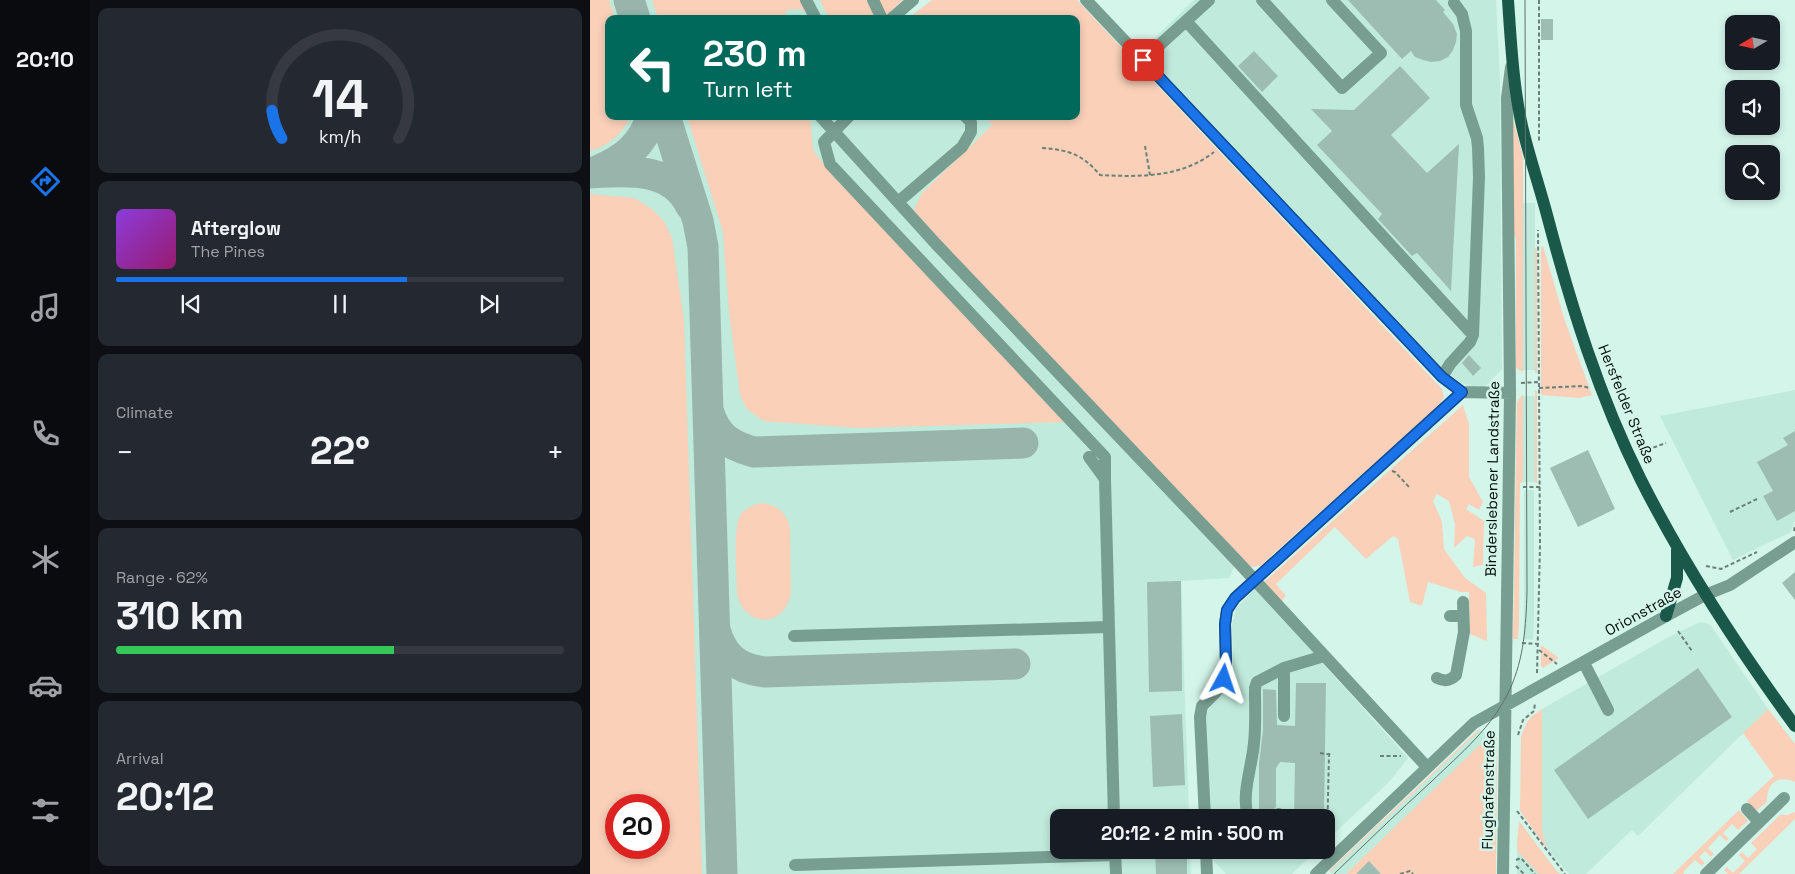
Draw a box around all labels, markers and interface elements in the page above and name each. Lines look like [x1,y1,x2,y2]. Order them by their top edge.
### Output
north arrow [1725,15,1780,70]
map controls [1725,15,1780,200]
text: 230 m [703,32,807,76]
icon: left [620,35,685,100]
pin [1122,39,1164,81]
text: 20:10 [16,45,74,73]
icon: arrive [1129,46,1157,74]
text: 14 [312,66,368,132]
text: Turn left [703,75,793,103]
button: sound [1725,80,1780,135]
text: km/h [319,125,361,148]
button: search [1725,145,1780,200]
icon: directions [28,164,63,199]
text: Afterglow [191,216,281,241]
text: The Pines [191,241,265,262]
icon: music [28,290,63,325]
icon: previous [177,290,205,318]
icon: pause [326,290,354,318]
icon: next [475,290,503,318]
street label: Hersfelder Straße [1594,341,1660,467]
street label: Binderslebener Landstraße [1481,381,1503,577]
text: Climate [116,402,173,423]
icon: phone [28,416,63,451]
text: 22° [310,427,370,475]
text: − [116,434,133,470]
text: + [547,434,564,470]
icon: climate [28,542,63,577]
text: Range · 62% [116,567,208,588]
street label: Orionstraße [1601,582,1685,640]
text: 310 km [116,592,244,640]
position arrow [1197,652,1249,704]
icon: car [28,668,63,703]
street label: Flughafenstraße [1477,730,1499,850]
text: Arrival [116,748,164,769]
text: 20:12 [116,773,214,821]
icon: filters [28,793,63,828]
speed limit sign: 20 [605,794,670,859]
text: 20:12 · 2 min · 500 m [1101,821,1284,846]

